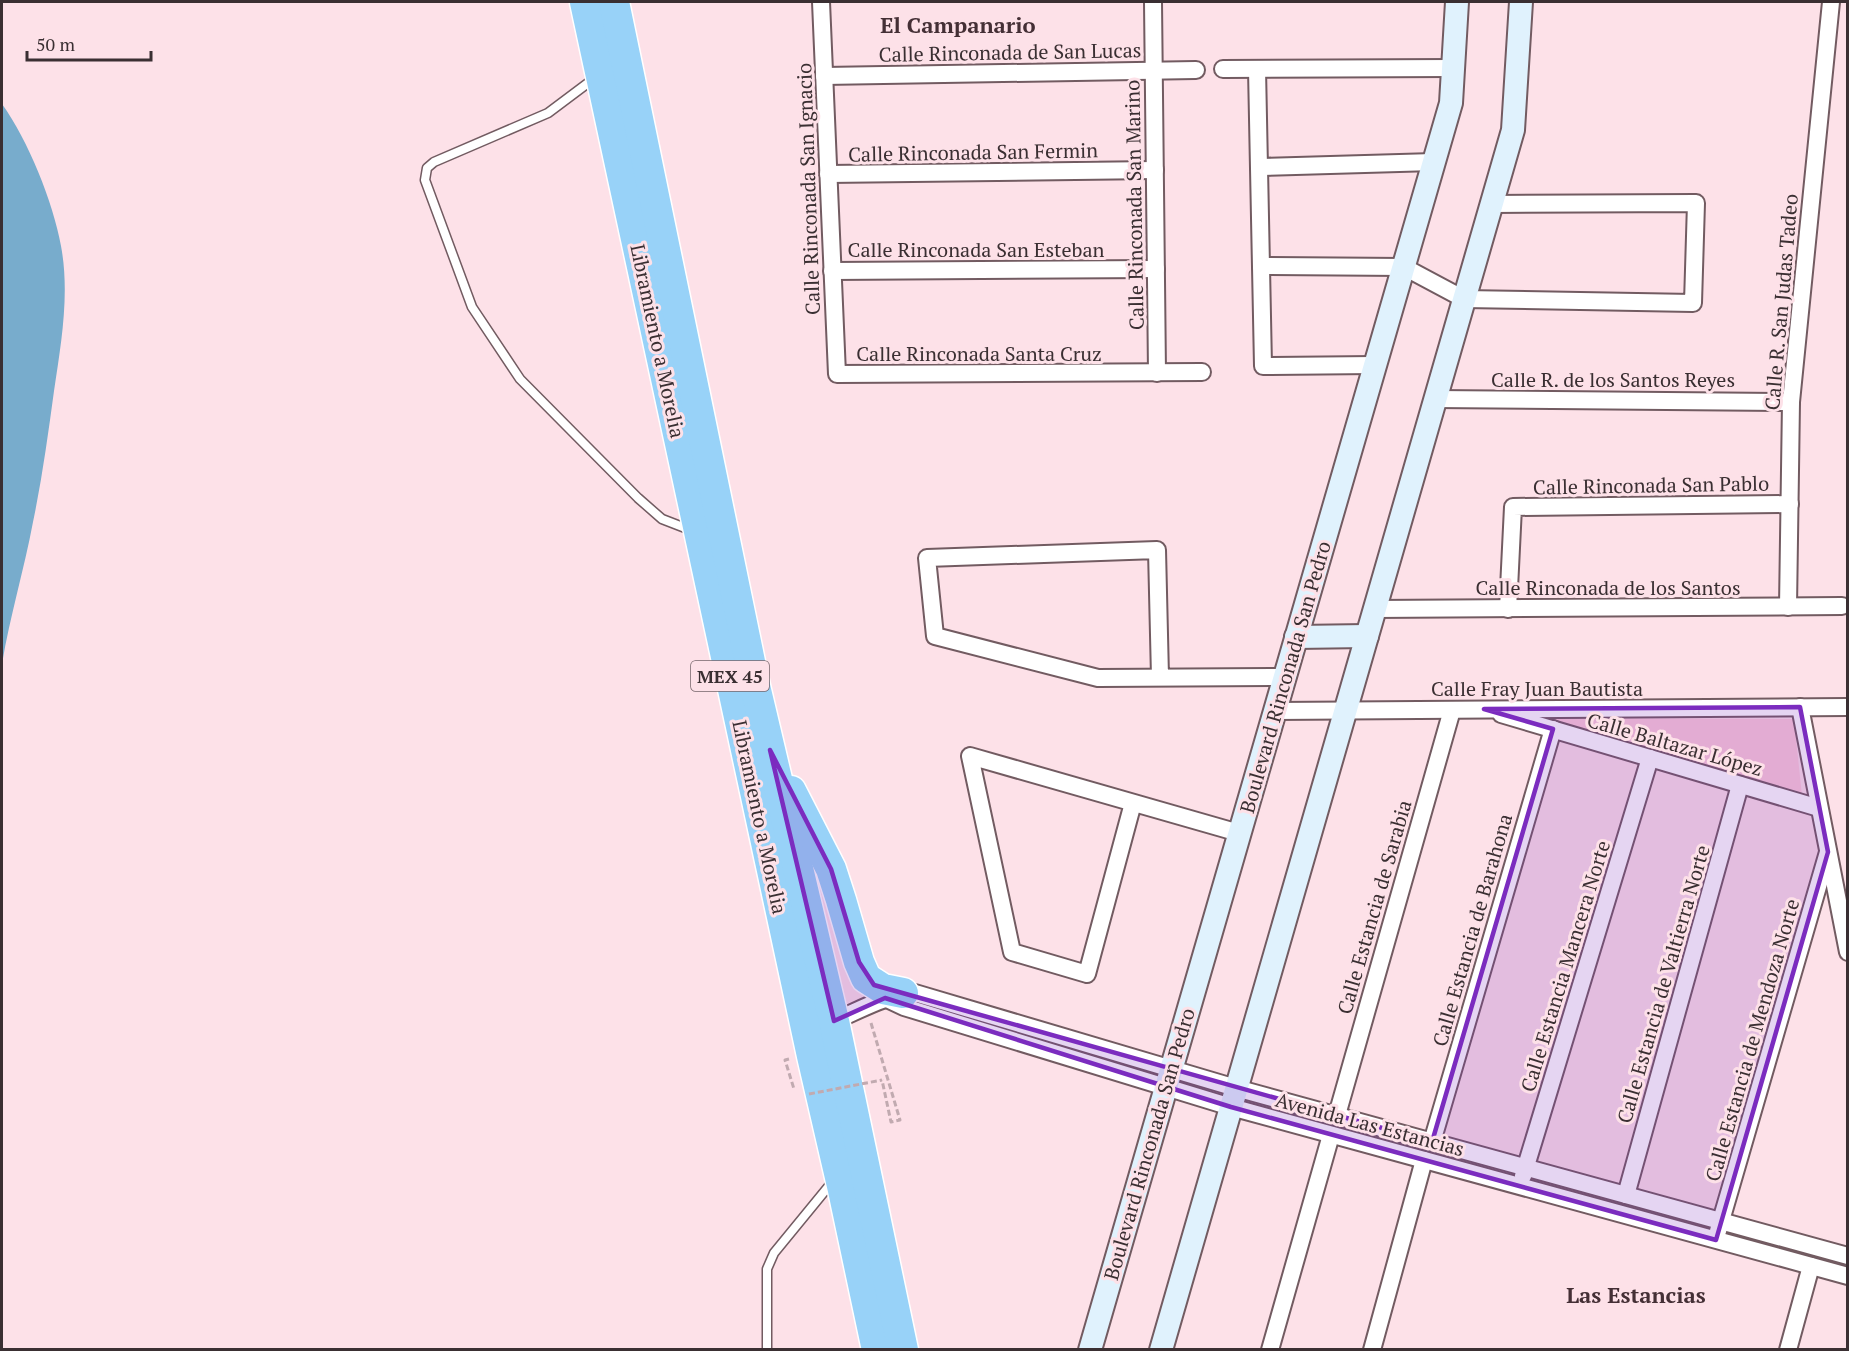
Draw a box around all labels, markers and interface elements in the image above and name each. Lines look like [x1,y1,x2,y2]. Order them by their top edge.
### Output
district label: El Campanario [880,10,1036,39]
scale bar [27,24,152,62]
text: 50 m [36,32,76,56]
street label: Calle Rinconada de San Lucas [878,36,1142,68]
street label: Calle Rinconada San Ignacio [790,63,826,315]
street label: Calle Rinconada San Marino [1118,80,1150,330]
street label: Calle Rinconada San Fermin [848,136,1098,168]
street label: Calle R. San Judas Tadeo [1758,193,1804,411]
street label: Calle Rinconada San Esteban [848,236,1105,263]
street label: Libramiento a Morelia [624,242,692,440]
street label: Calle Rinconada Santa Cruz [856,340,1102,367]
street label: Calle R. de los Santos Reyes [1491,366,1735,393]
street label: Calle Rinconada San Pablo [1533,469,1769,501]
street label: Boulevard Rinconada San Pedro [1233,538,1337,816]
street label: Calle Rinconada de los Santos [1475,574,1741,601]
road number: MEX 45 [691,661,769,691]
street label: Calle Fray Juan Bautista [1431,675,1643,702]
street label: Calle Baltazar López [1584,706,1766,782]
street label: Libramiento a Morelia [726,718,794,916]
street label: Calle Estancia de Sarabia [1330,797,1418,1017]
street label: Calle Estancia de Barahona [1426,810,1518,1050]
street label: Calle Estancia Mancera Norte [1514,837,1616,1095]
street label: Calle Estancia de Valtierra Norte [1610,842,1716,1126]
street label: Calle Estancia de Mendoza Norte [1699,896,1805,1184]
street label: Boulevard Rinconada San Pedro [1097,1005,1201,1283]
street label: Avenida Las Estancias [1273,1086,1467,1162]
district label: Las Estancias [1566,1280,1706,1309]

